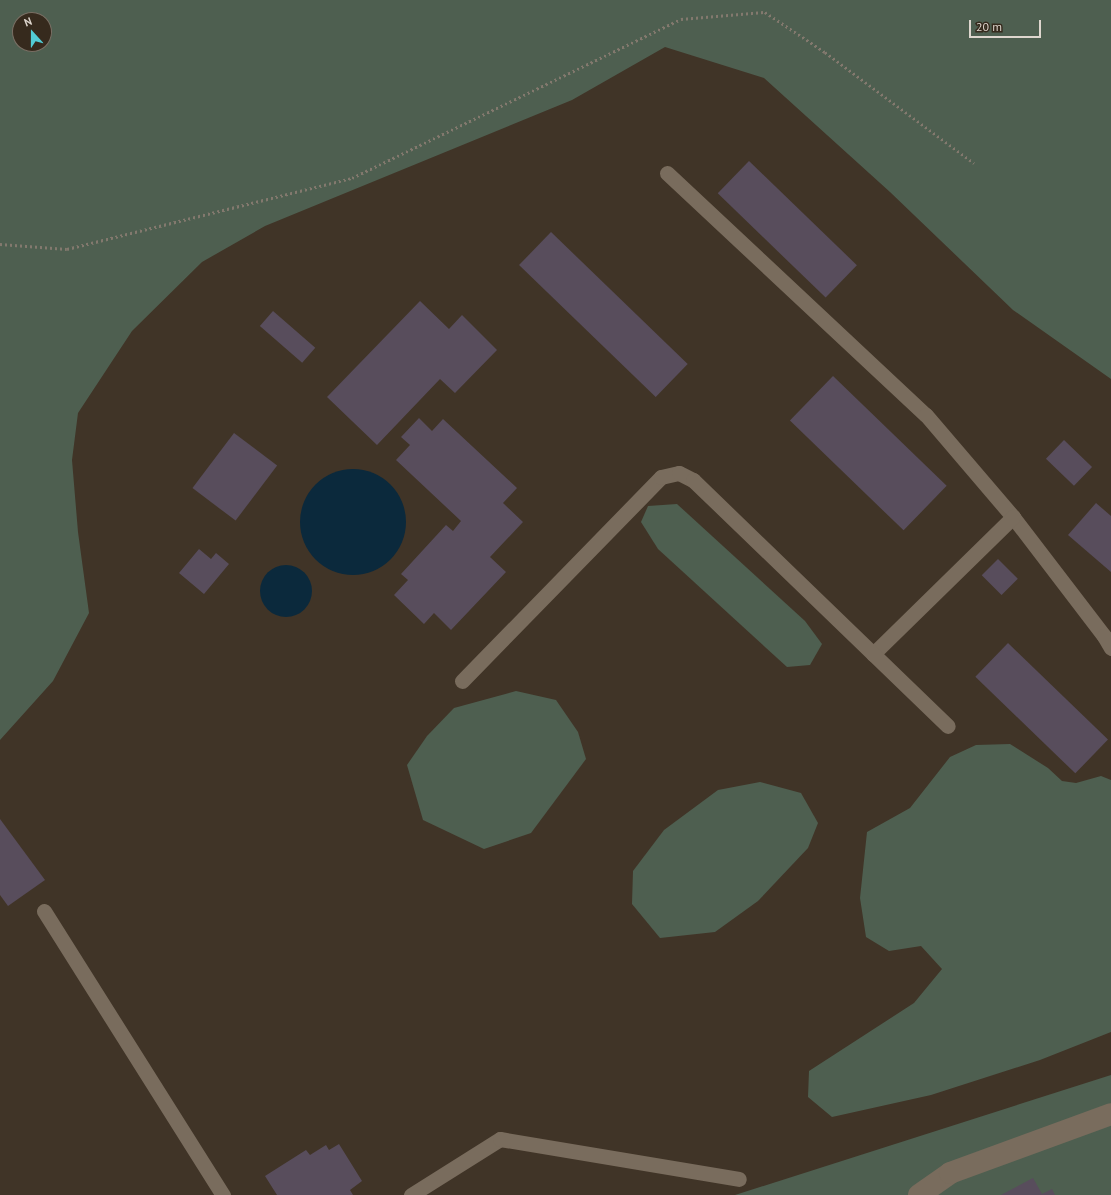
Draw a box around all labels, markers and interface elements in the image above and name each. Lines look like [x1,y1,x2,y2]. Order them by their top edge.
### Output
north arrow [12,12,52,52]
scale bar [971,12,1043,38]
text: N [22,14,34,30]
text: 20 m [976,19,1002,34]

